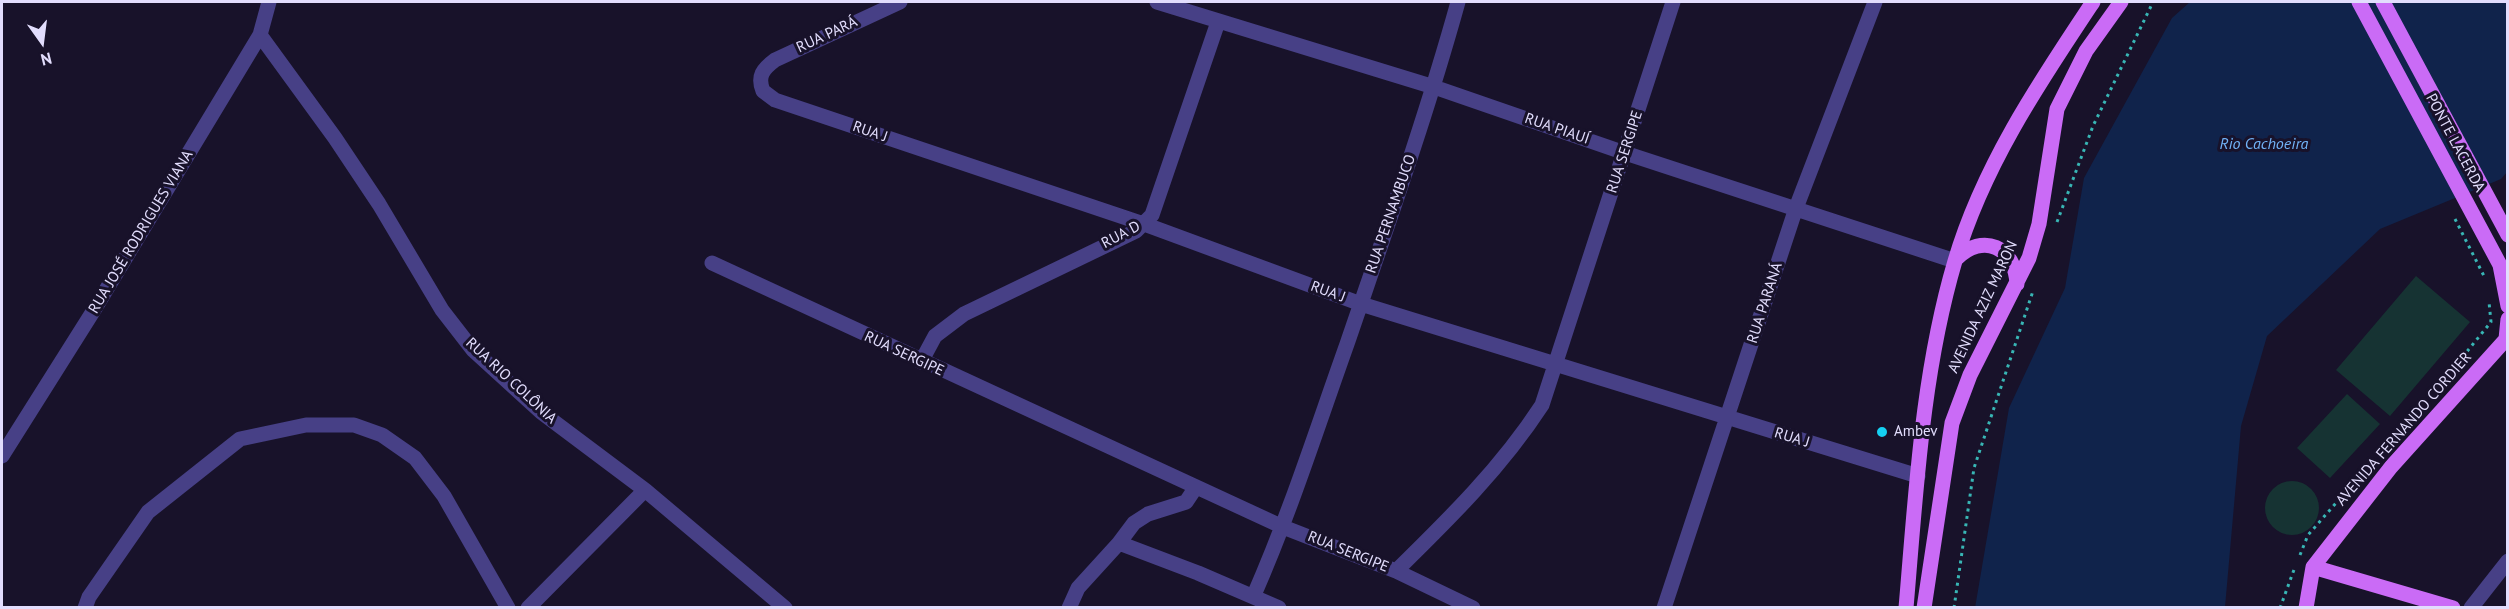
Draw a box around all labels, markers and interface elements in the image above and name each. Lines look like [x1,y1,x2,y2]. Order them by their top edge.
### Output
north arrow [12,12,72,72]
street label: RUA PARÁ [794,13,860,57]
text: N [39,48,54,70]
street label: PONTE LACERDA [2422,91,2488,195]
street label: RUA SERGIPE [1603,108,1647,196]
street label: RUA PIAUÍ [1522,110,1592,148]
street label: RUA J [850,118,890,146]
water label: Rio Cachoeira [2220,134,2308,154]
street label: RUA JOSÉ RODRIGUES VIANA [85,147,197,317]
street label: RUA PERNAMBUCO [1362,152,1420,276]
street label: RUA D [1099,217,1143,253]
street label: AVENIDA AZIZ MARON [1944,238,2022,376]
street label: RUA PARANÁ [1743,260,1787,346]
street label: RUA J [1308,277,1348,307]
street label: RUA SERGIPE [861,328,947,380]
street label: RUA RIO COLÔNIA [462,334,560,428]
street label: AVENIDA FERNANDO CORDIER [2332,349,2476,509]
place label: Ambev [1894,423,1938,441]
street label: RUA J [1772,424,1812,452]
marker: Ambev [1875,425,1889,439]
street label: RUA SERGIPE [1305,528,1391,576]

